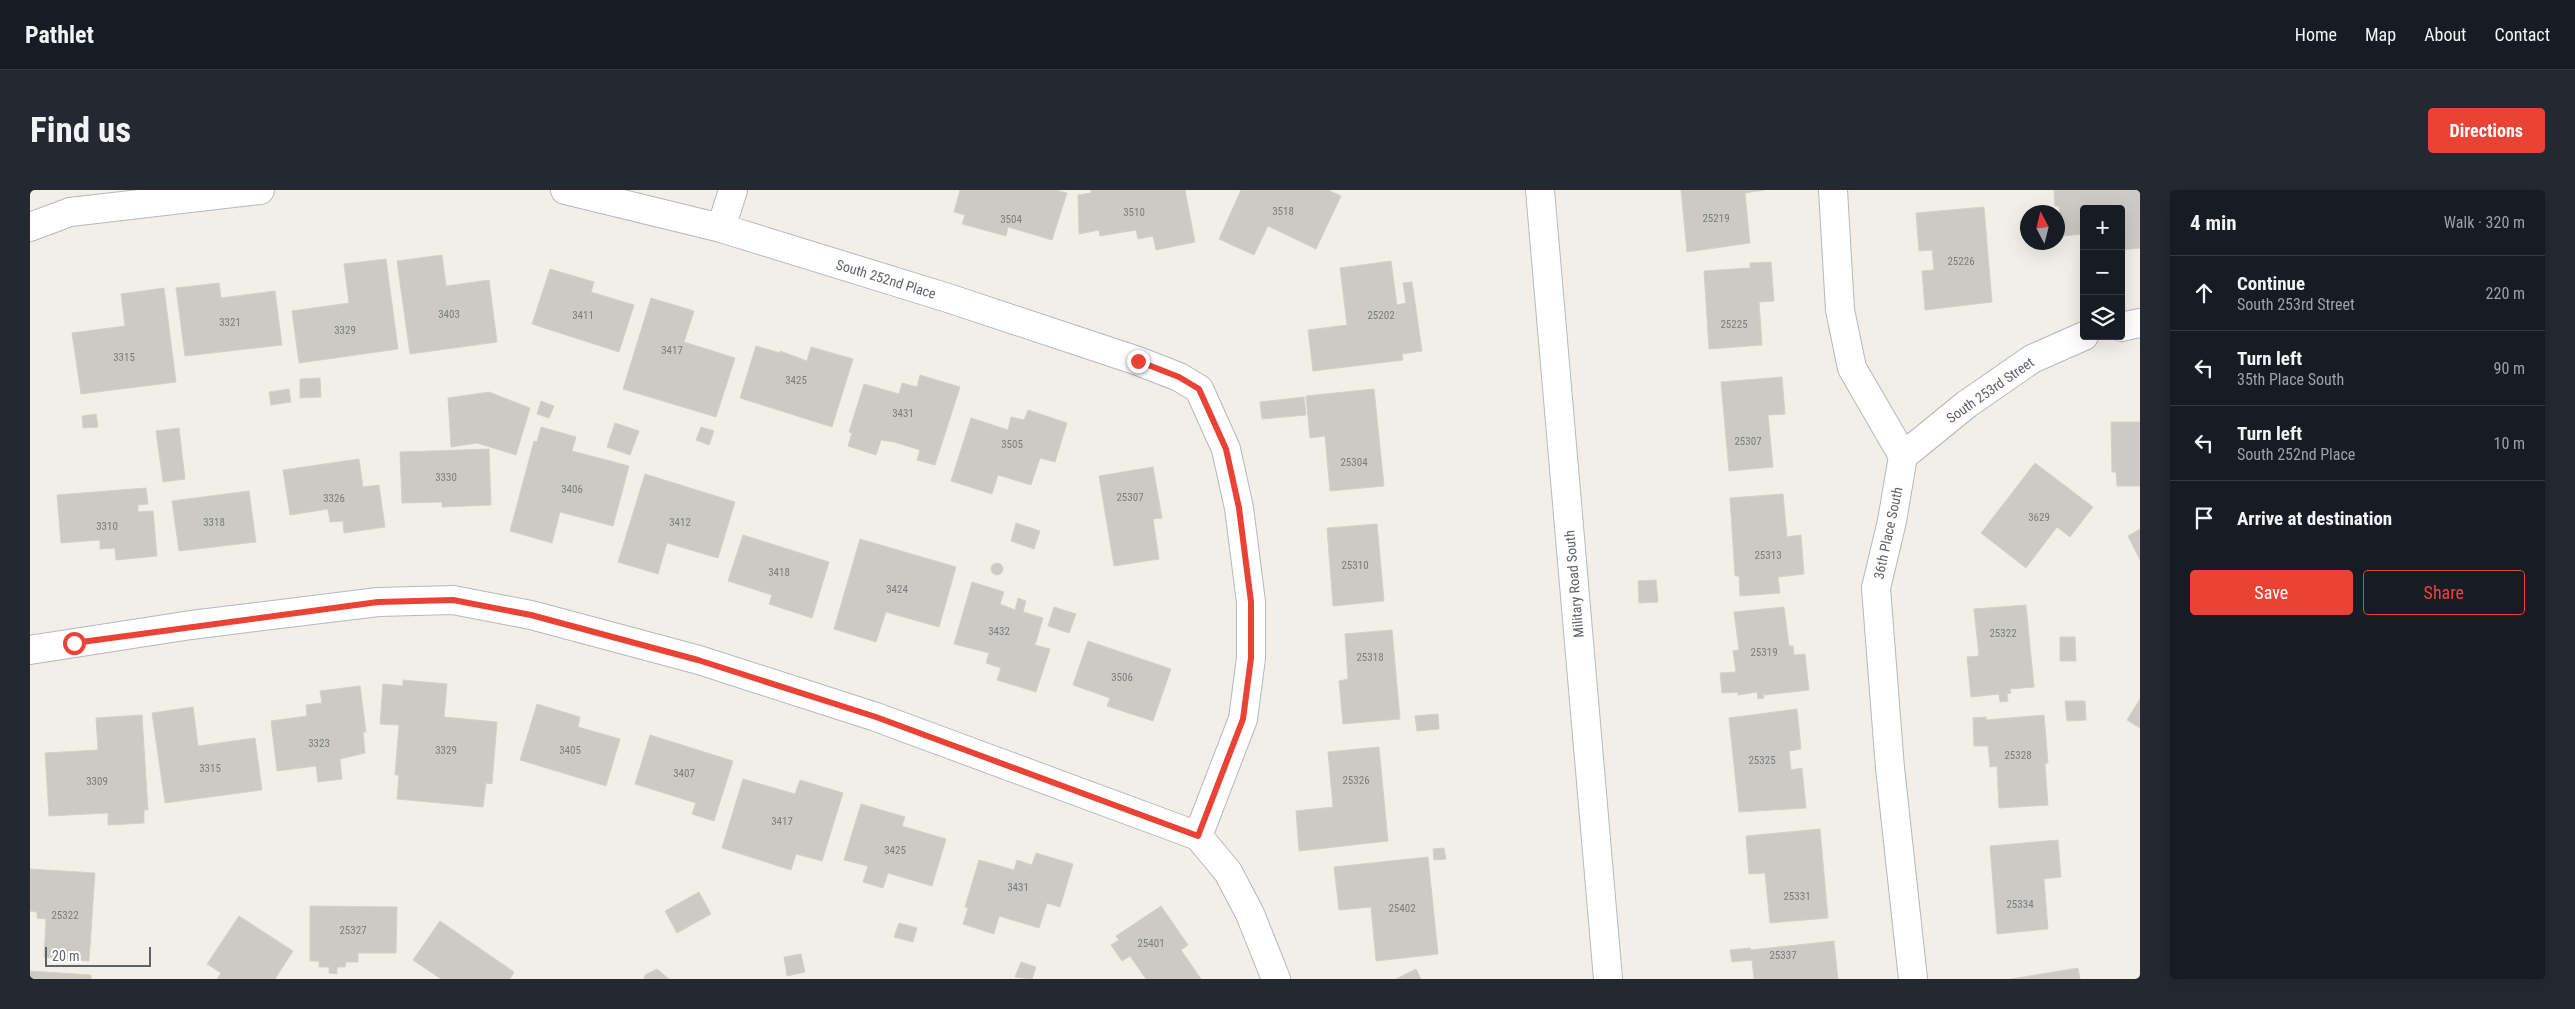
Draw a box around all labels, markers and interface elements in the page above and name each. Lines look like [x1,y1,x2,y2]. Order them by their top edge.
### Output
text: Pathlet [25,21,94,49]
text: Home [2295,24,2337,45]
text: Map [2365,24,2396,45]
text: About [2424,24,2466,45]
text: Contact [2494,24,2550,45]
button: Directions [2428,108,2545,153]
text: Find us [30,110,131,151]
house number: 3518 [1272,205,1294,218]
north arrow [2020,205,2065,250]
map controls [2080,205,2125,340]
button: + [2080,205,2125,250]
house number: 3510 [1123,206,1145,219]
text: 4 min [2190,211,2237,235]
house number: 25219 [1702,212,1730,225]
house number: 3504 [1000,213,1022,226]
text: Walk · 320 m [2444,213,2525,232]
button: − [2080,250,2125,295]
house number: 25226 [1947,255,1975,268]
street label: South 252nd Place [834,256,938,302]
text: Continue [2237,272,2305,295]
icon: ahead [2190,279,2218,307]
text: 220 m [2486,284,2525,303]
button: layers [2080,295,2125,340]
text: South 253rd Street [2237,295,2355,314]
house number: 3403 [438,308,460,321]
house number: 3411 [572,309,594,322]
house number: 25202 [1367,309,1395,322]
house number: 3321 [219,316,241,329]
house number: 25225 [1720,318,1748,331]
house number: 3329 [334,324,356,337]
house number: 3417 [661,344,683,357]
text: Turn left [2237,347,2302,370]
route end [1127,350,1150,373]
house number: 3315 [113,351,135,364]
street label: South 253rd Street [1943,354,2037,426]
icon: left [2190,354,2218,382]
text: 90 m [2493,359,2525,378]
text: 35th Place South [2237,370,2344,389]
house number: 3425 [785,374,807,387]
house number: 3431 [892,407,914,420]
text: Turn left [2237,422,2302,445]
icon: left [2190,429,2218,457]
text: 10 m [2493,434,2525,453]
house number: 25307 [1734,435,1762,448]
house number: 3505 [1001,438,1023,451]
text: South 252nd Place [2237,445,2355,464]
house number: 25304 [1340,456,1368,469]
house number: 3330 [435,471,457,484]
house number: 3406 [561,483,583,496]
street label: 36th Place South [1870,485,1906,581]
house number: 25307 [1116,491,1144,504]
house number: 3326 [323,492,345,505]
icon: arrive [2190,504,2218,532]
text: Arrive at destination [2237,507,2392,530]
house number: 3629 [2028,511,2050,524]
house number: 3318 [203,516,225,529]
house number: 3412 [669,516,691,529]
house number: 3310 [96,520,118,533]
street label: Military Road South [1561,530,1587,638]
house number: 25313 [1754,549,1782,562]
house number: 25310 [1341,559,1369,572]
house number: 3418 [768,566,790,579]
button: Save [2190,570,2353,615]
button: Share [2363,570,2525,615]
house number: 3424 [886,583,908,596]
house number: 3432 [988,625,1010,638]
house number: 25322 [1989,627,2017,640]
route start [63,632,86,655]
house number: 25319 [1750,646,1778,659]
house number: 25318 [1356,651,1384,664]
house number: 3506 [1111,671,1133,684]
house number: 3323 [308,737,330,750]
house number: 3329 [435,744,457,757]
house number: 3405 [559,744,581,757]
house number: 25328 [2004,749,2032,762]
house number: 25325 [1748,754,1776,767]
house number: 3315 [199,762,221,775]
house number: 3407 [673,767,695,780]
house number: 25326 [1342,774,1370,787]
house number: 3309 [86,775,108,788]
house number: 3417 [771,815,793,828]
house number: 3425 [884,844,906,857]
house number: 3431 [1007,881,1029,894]
house number: 25331 [1783,890,1811,903]
house number: 25334 [2006,898,2034,911]
house number: 25402 [1388,902,1416,915]
house number: 25322 [51,909,79,922]
house number: 25327 [339,924,367,937]
house number: 25401 [1137,937,1165,950]
scale bar [45,944,151,967]
text: 20 m [52,948,80,964]
house number: 25337 [1769,949,1797,962]

